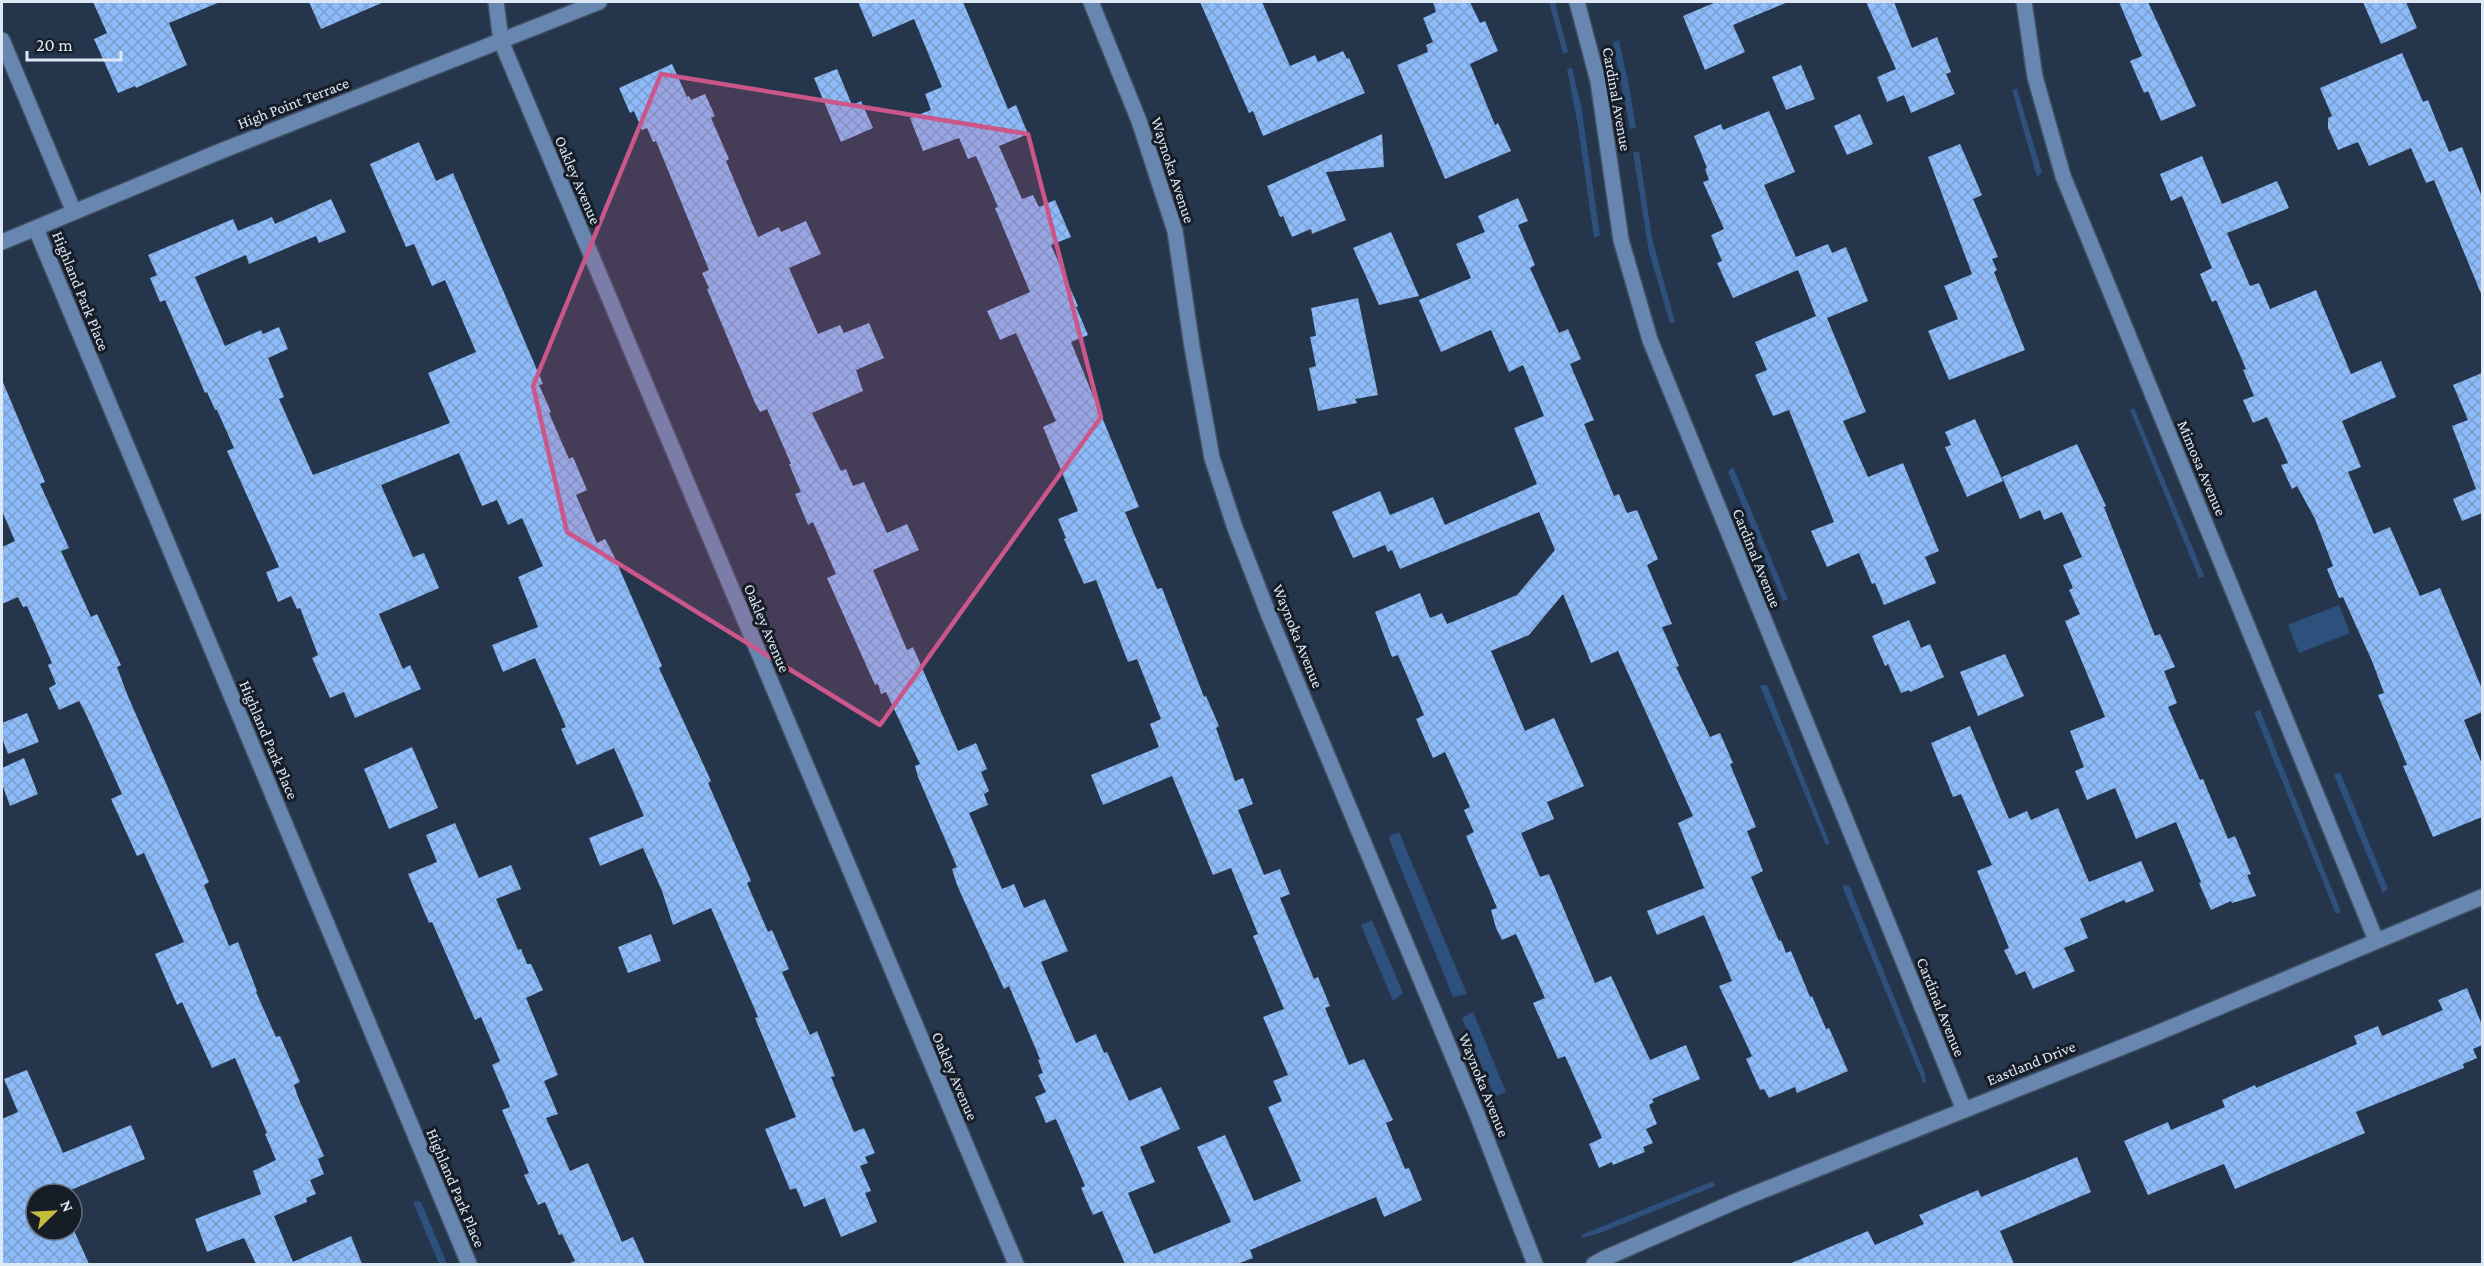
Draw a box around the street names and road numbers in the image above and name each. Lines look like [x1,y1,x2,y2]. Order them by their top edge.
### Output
street label: Cardinal Avenue [1600,46,1634,152]
street label: High Point Terrace [235,74,351,133]
street label: Waynoka Avenue [1147,115,1198,225]
street label: Oakley Avenue [551,133,604,227]
street label: Highland Park Place [48,229,113,354]
street label: Mimosa Avenue [2174,418,2230,518]
street label: Cardinal Avenue [1729,506,1785,610]
street label: Oakley Avenue [740,581,793,675]
street label: Waynoka Avenue [1269,582,1327,691]
street label: Highland Park Place [235,678,302,802]
street label: Cardinal Avenue [1913,955,1969,1059]
street label: Oakley Avenue [928,1029,981,1123]
street label: Waynoka Avenue [1455,1031,1513,1140]
street label: Eastland Drive [1984,1037,2078,1089]
street label: Highland Park Place [422,1126,489,1250]

